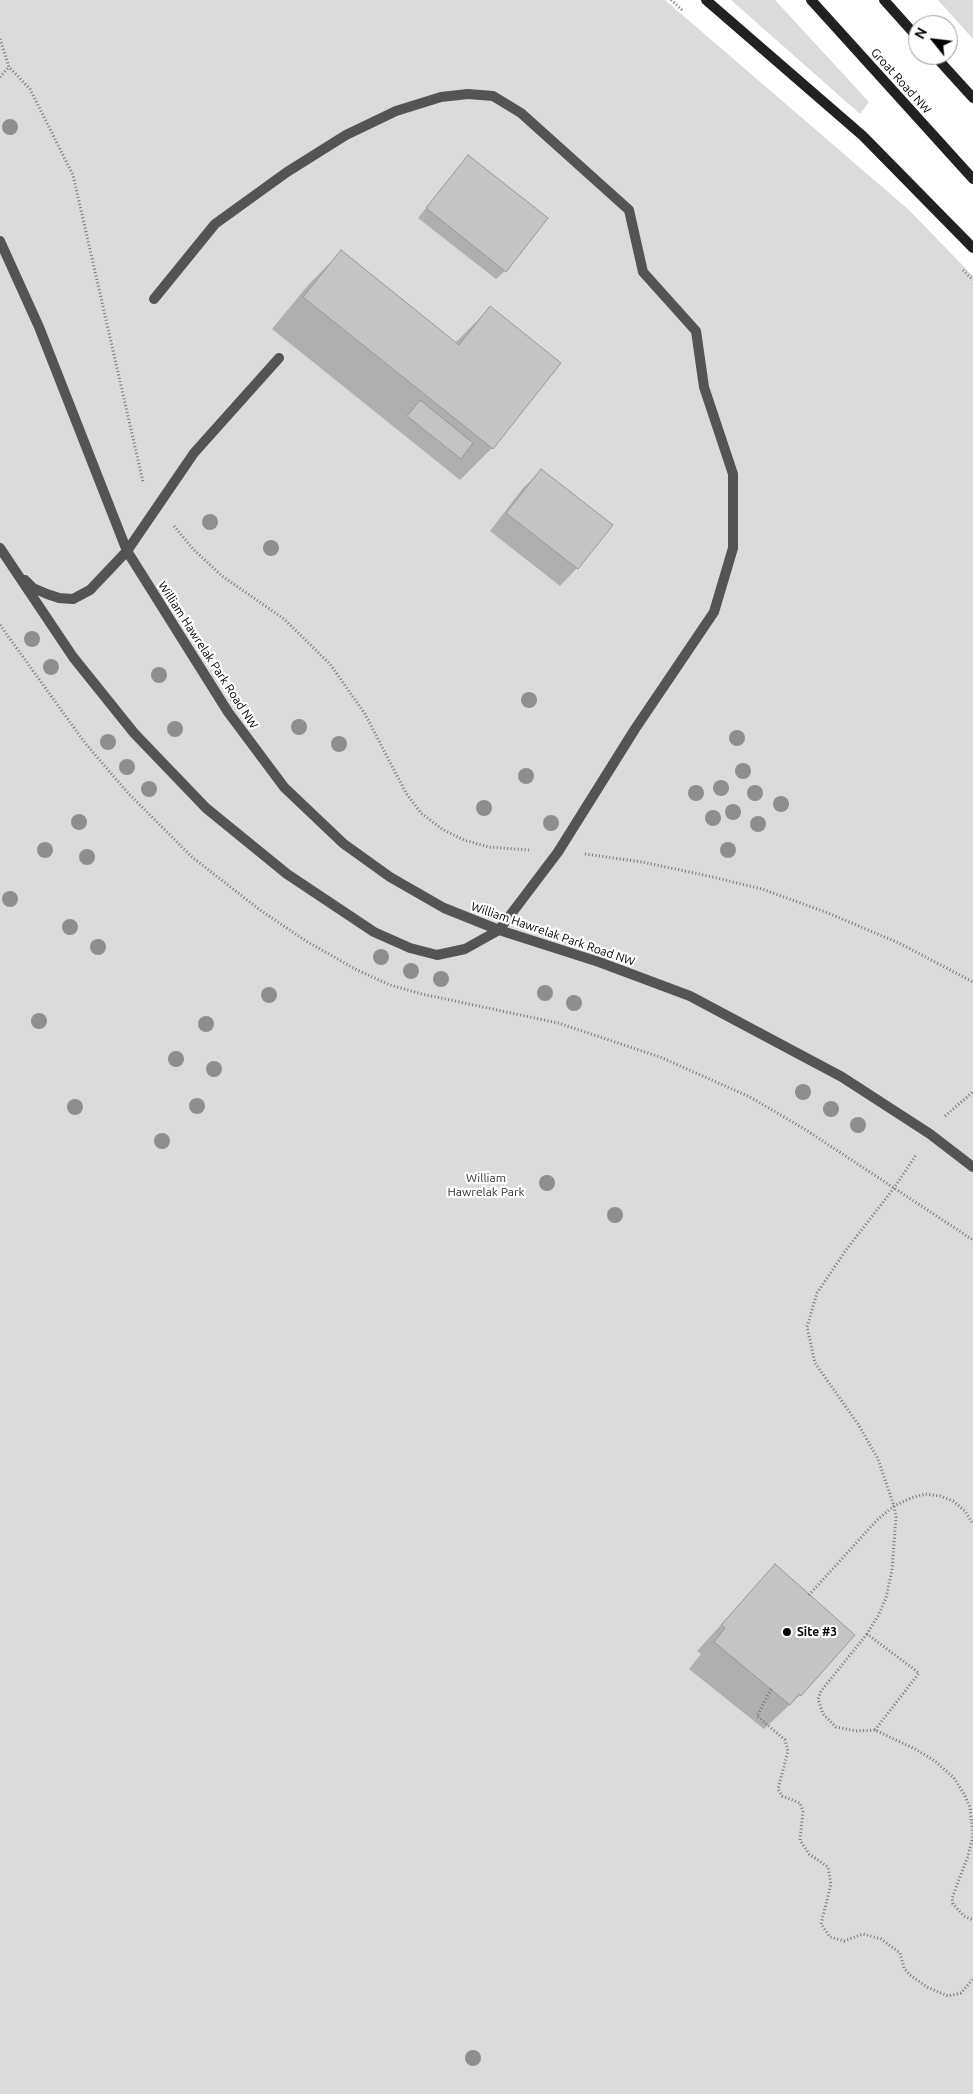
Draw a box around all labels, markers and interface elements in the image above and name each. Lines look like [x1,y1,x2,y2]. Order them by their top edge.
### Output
north arrow [908,15,958,65]
text: N [911,25,930,42]
street label: Groat Road NW [868,45,934,117]
street label: William Hawrelak Park Road NW [155,579,261,731]
street label: William Hawrelak Park Road NW [469,899,637,969]
park label: William Hawrelak Park [448,1171,524,1199]
place label: Site #3 [797,1625,837,1639]
marker: Site #3 [781,1626,793,1638]

